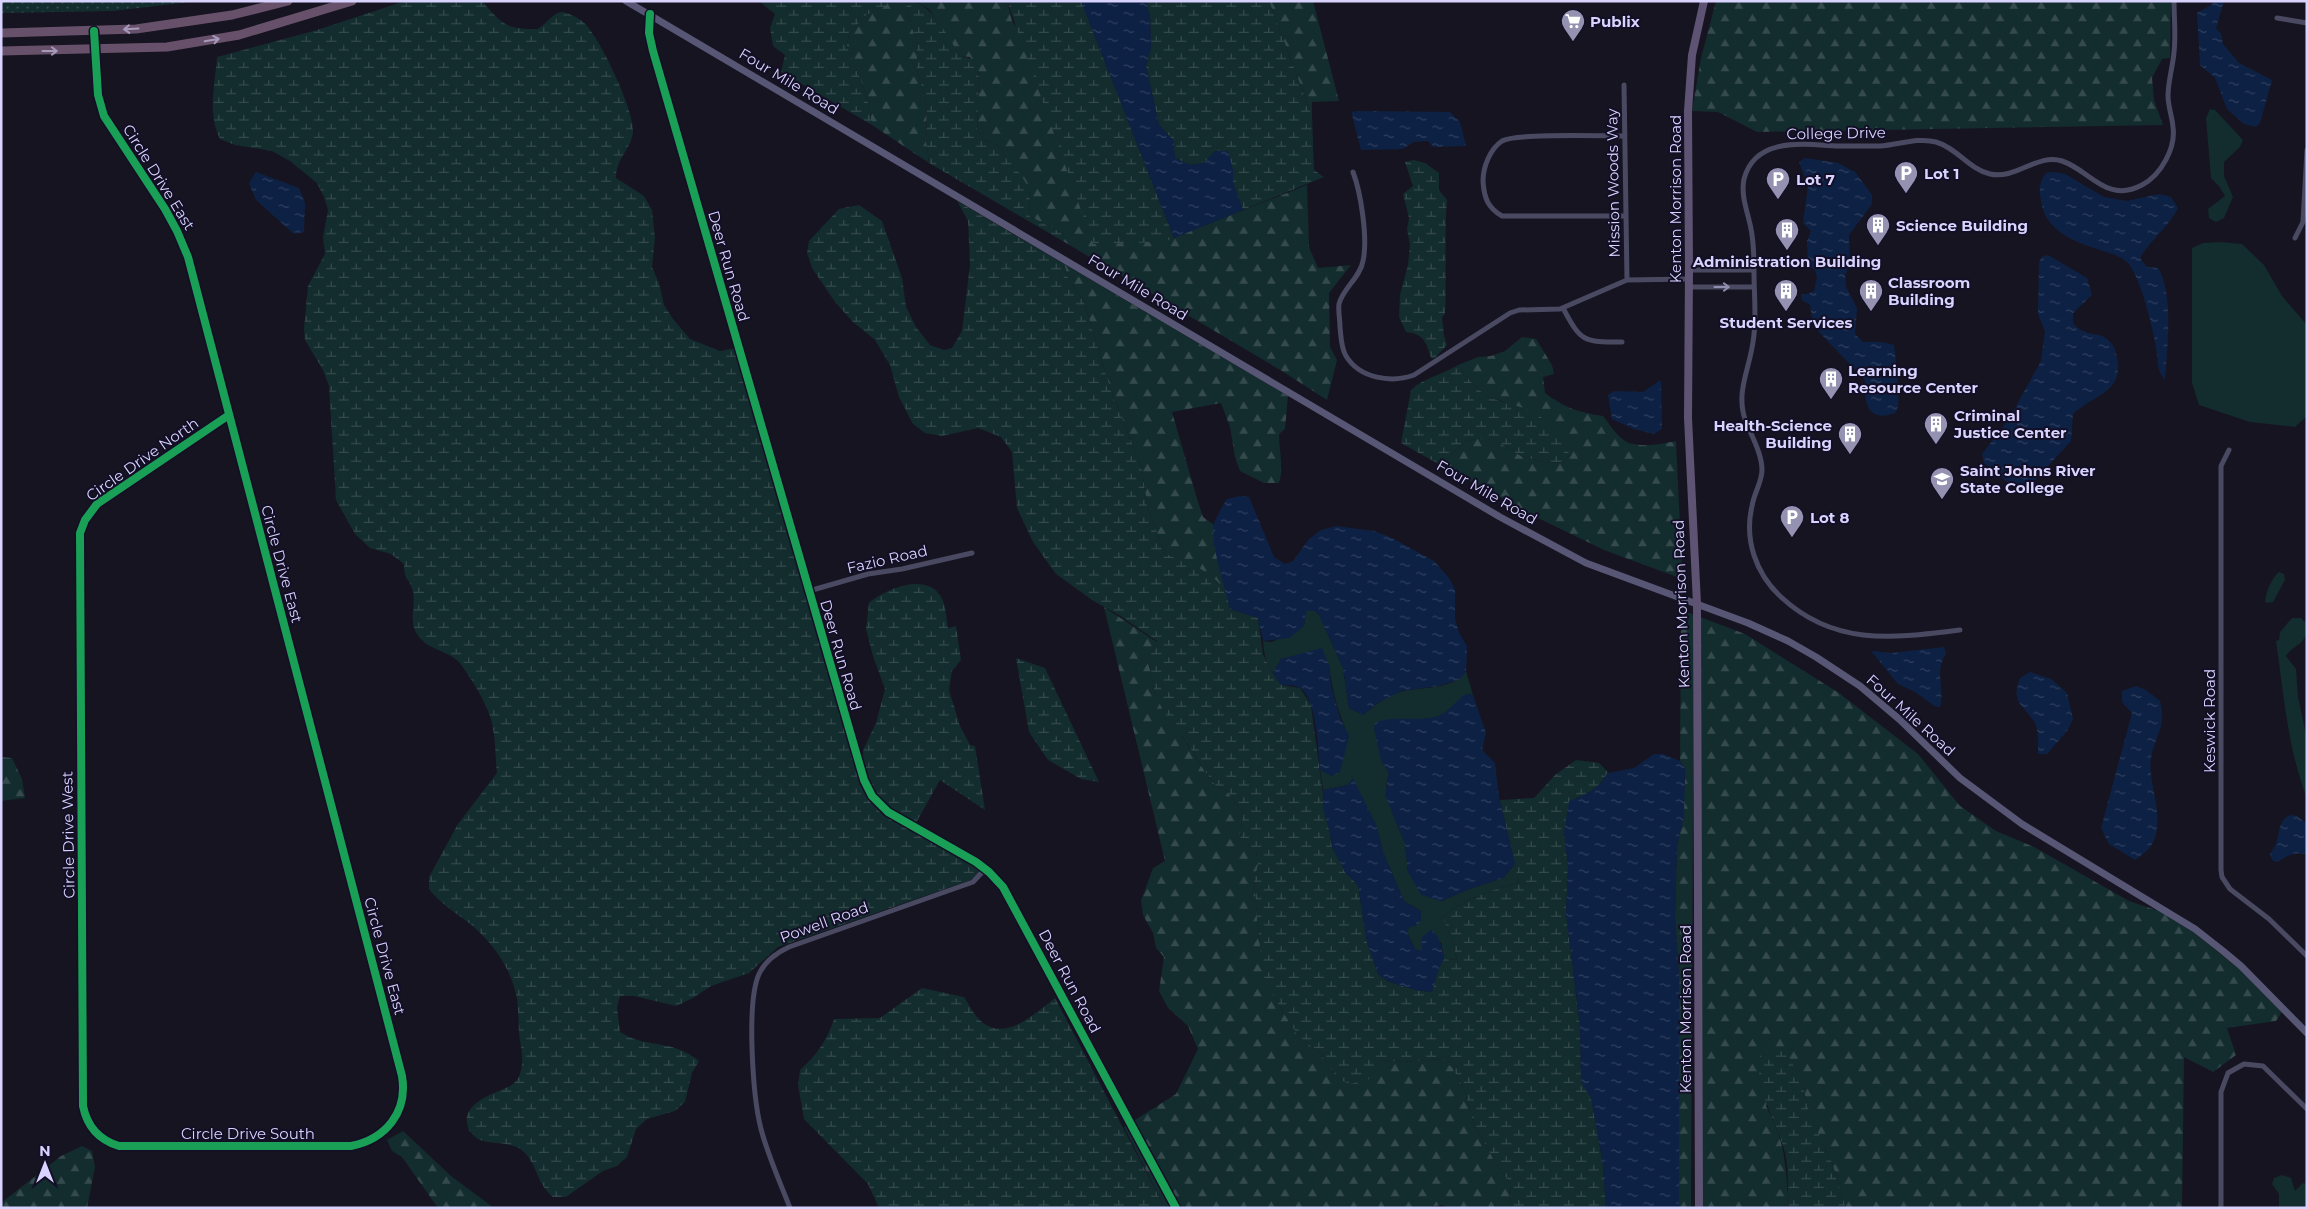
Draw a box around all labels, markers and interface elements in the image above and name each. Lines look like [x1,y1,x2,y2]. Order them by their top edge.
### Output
supermarket icon: Publix [1560,8,1586,42]
place label: Publix [1590,12,1640,31]
one-way arrow [124,25,140,34]
one-way arrow [203,34,219,44]
street label: Four Mile Road [736,44,842,118]
one-way arrow [42,46,58,56]
street label: Mission Woods Way [1602,107,1624,258]
street label: Kenton Morrison Road [1666,115,1685,283]
street label: Circle Drive East [119,121,199,233]
street label: College Drive [1786,123,1886,143]
parking icon: Lot 1 [1893,160,1919,194]
place label: Lot 1 [1924,164,1959,183]
parking icon: Lot 7 [1765,166,1791,200]
place label: Lot 7 [1796,170,1835,189]
street label: Deer Run Road [704,208,754,324]
building icon: Science Building [1865,212,1891,246]
place label: Science Building [1896,216,2028,235]
building icon: Administration Building [1774,217,1800,251]
street label: Four Mile Road [1085,250,1191,324]
place label: Administration Building [1692,252,1881,271]
place label: Classroom Building [1888,273,1970,309]
building icon: Student Services [1773,278,1799,312]
building icon: Classroom Building [1858,278,1884,312]
one-way arrow [1714,282,1730,292]
place label: Student Services [1720,313,1852,332]
place label: Learning Resource Center [1848,361,1979,397]
building icon: Learning Resource Center [1818,366,1844,400]
place label: Criminal Justice Center [1953,406,2067,442]
building icon: Criminal Justice Center [1923,411,1949,445]
street label: Circle Drive North [82,413,202,505]
place label: Health-Science Building [1713,416,1832,452]
building icon: Health-Science Building [1837,421,1863,455]
street label: Four Mile Road [1433,455,1541,529]
place label: Saint Johns River State College [1960,461,2096,497]
school or university icon: Saint Johns River State College [1929,466,1955,500]
street label: Circle Drive East [257,503,307,625]
parking icon: Lot 8 [1779,504,1805,538]
place label: Lot 8 [1810,508,1850,527]
street label: Kenton Morrison Road [1669,520,1693,688]
street label: Fazio Road [845,540,929,578]
street label: Deer Run Road [816,597,866,713]
street label: Keswick Road [2200,669,2219,773]
street label: Four Mile Road [1863,670,1959,760]
street label: Circle Drive West [57,771,79,899]
street label: Circle Drive East [360,895,410,1017]
street label: Powell Road [777,897,871,947]
street label: Kenton Morrison Road [1676,925,1695,1093]
street label: Deer Run Road [1035,926,1105,1036]
street label: Circle Drive South [181,1124,315,1143]
north arrow [20,1139,70,1189]
text: N [39,1142,51,1160]

